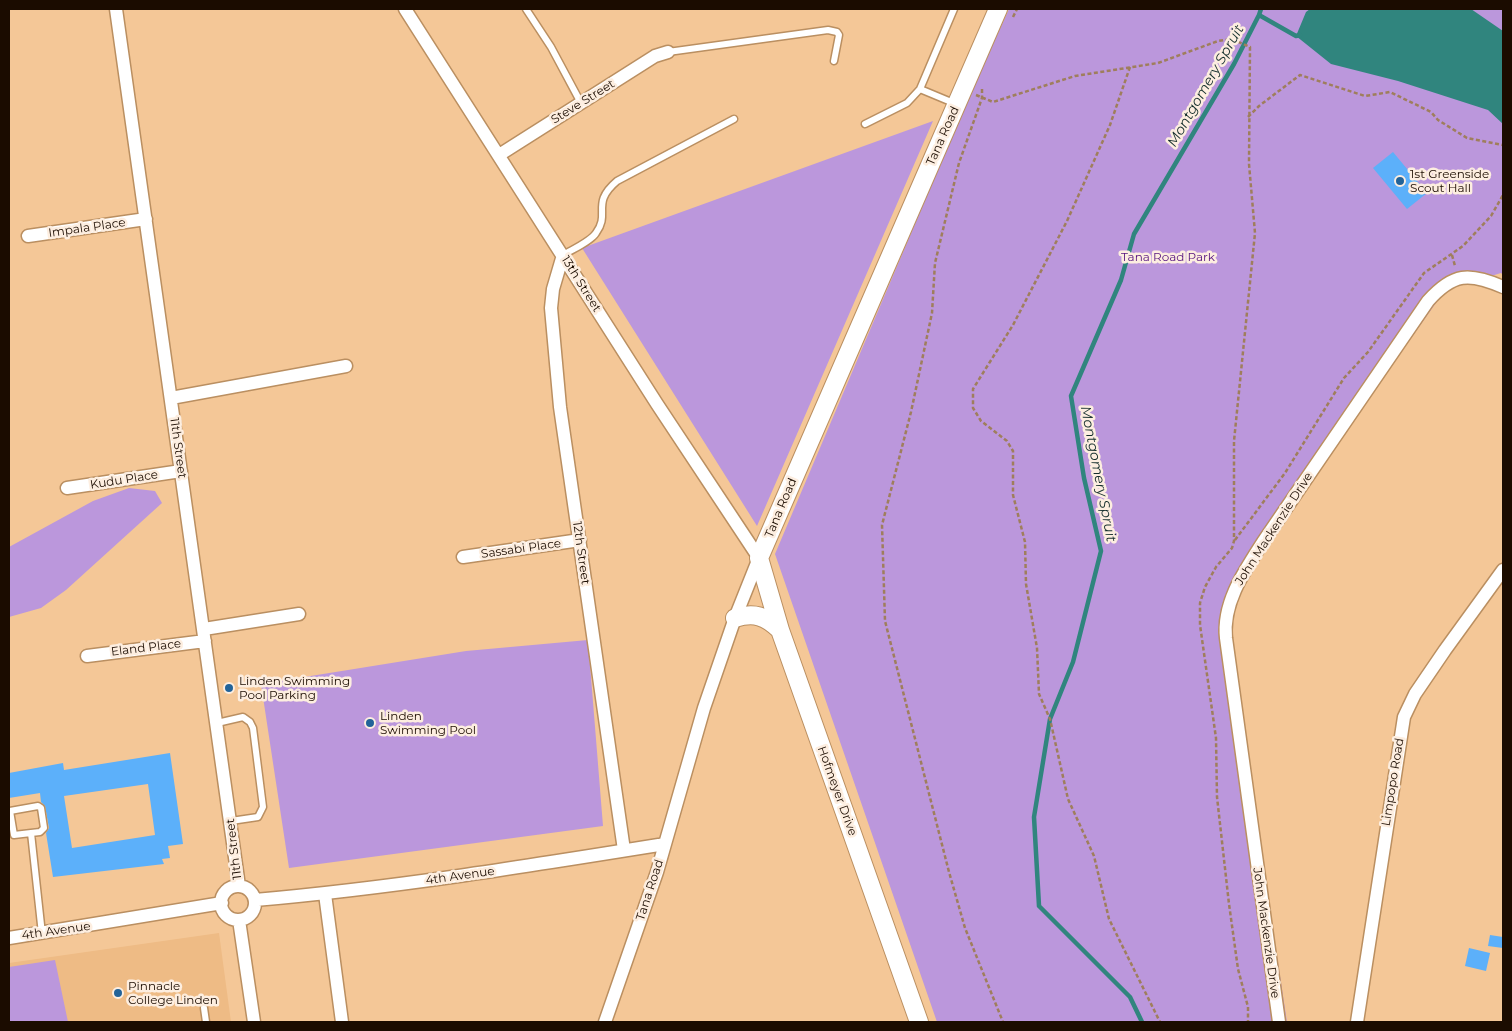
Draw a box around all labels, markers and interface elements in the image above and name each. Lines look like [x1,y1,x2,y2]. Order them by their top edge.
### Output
water label: Montgomery Spruit [1164,22,1248,150]
street label: Steve Street [549,77,617,127]
street label: Tana Road [924,104,962,168]
place label: 1st Greenside Scout Hall [1410,167,1489,195]
marker: 1st Greenside Scout Hall [1394,175,1406,187]
street label: Impala Place [47,215,127,241]
park label: Tana Road Park [1121,250,1215,264]
street label: 13th Street [558,253,604,315]
water label: Montgomery Spruit [1077,405,1119,543]
street label: 11th Street [167,417,189,479]
street label: Kudu Place [89,468,159,492]
street label: John Mackenzie Drive [1232,470,1316,588]
street label: Tana Road [762,476,800,540]
street label: 12th Street [569,521,593,585]
street label: Sassabi Place [480,536,562,562]
street label: Eland Place [110,637,182,659]
place label: Linden Swimming Pool Parking [239,674,350,702]
marker: Linden Swimming Pool Parking [223,682,235,694]
place label: Linden Swimming Pool [380,709,476,737]
marker: Linden Swimming Pool [364,717,376,729]
street label: Limpopo Road [1379,737,1407,827]
street label: Hofmeyer Drive [814,744,860,838]
street label: 11th Street [223,818,245,880]
street label: Tana Road [633,858,667,922]
street label: 4th Avenue [425,864,495,888]
street label: John Mackenzie Drive [1250,867,1282,999]
street label: 4th Avenue [21,919,91,943]
place label: Pinnacle College Linden [128,979,218,1007]
marker: Pinnacle College Linden [112,987,124,999]

